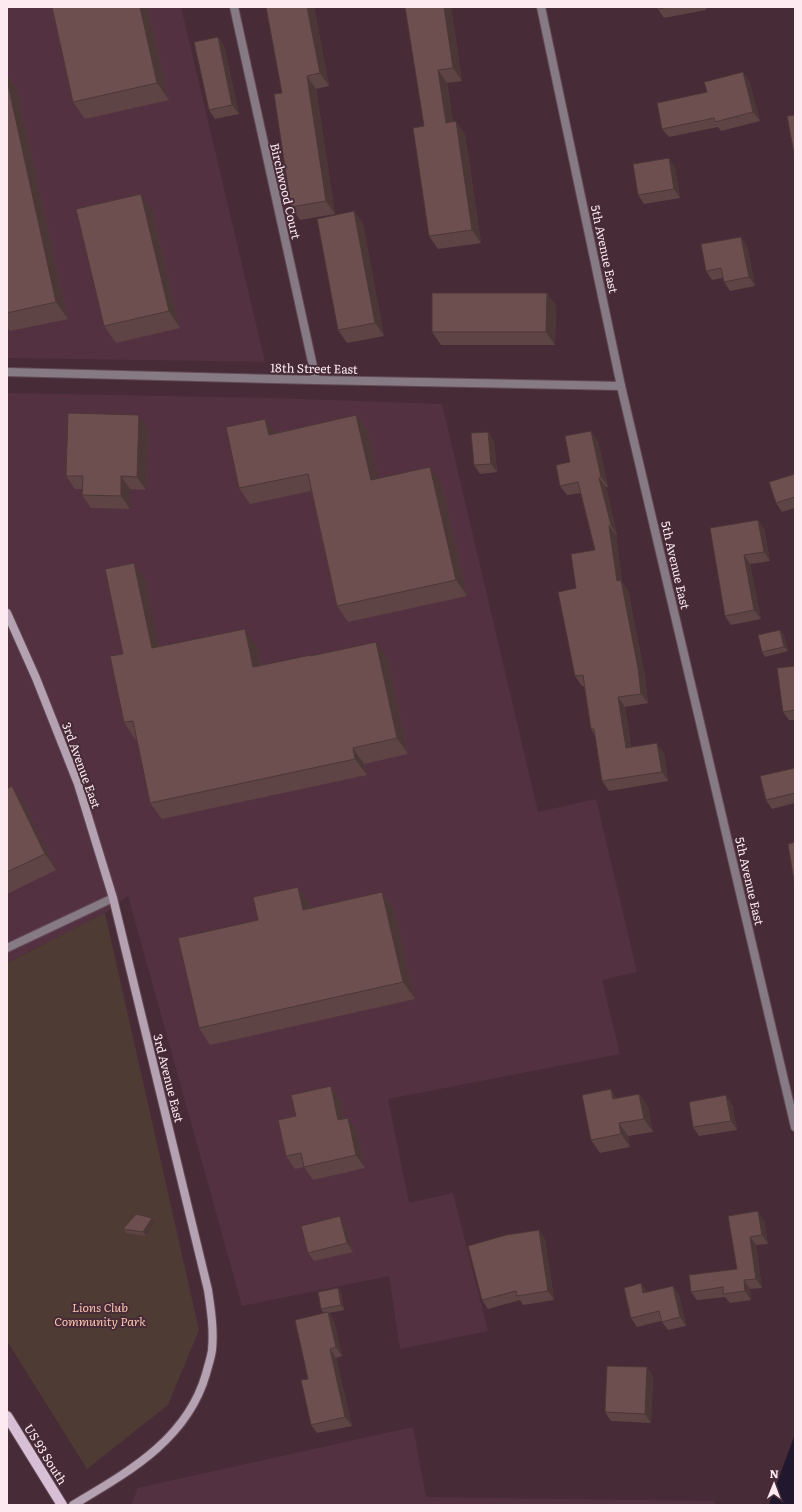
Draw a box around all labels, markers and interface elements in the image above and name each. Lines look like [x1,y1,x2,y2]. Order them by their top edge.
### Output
street label: Birchwood Court [266,141,306,241]
street label: 5th Avenue East [587,203,623,295]
street label: 18th Street East [270,358,358,378]
street label: 5th Avenue East [657,519,695,611]
street label: 3rd Avenue East [58,719,106,811]
street label: 5th Avenue East [731,835,769,927]
street label: 3rd Avenue East [149,1032,189,1124]
park label: Lions Club Community Park [54,1298,146,1330]
street label: US 93 South [20,1420,72,1488]
north arrow [754,1464,794,1504]
text: N [769,1465,779,1481]

